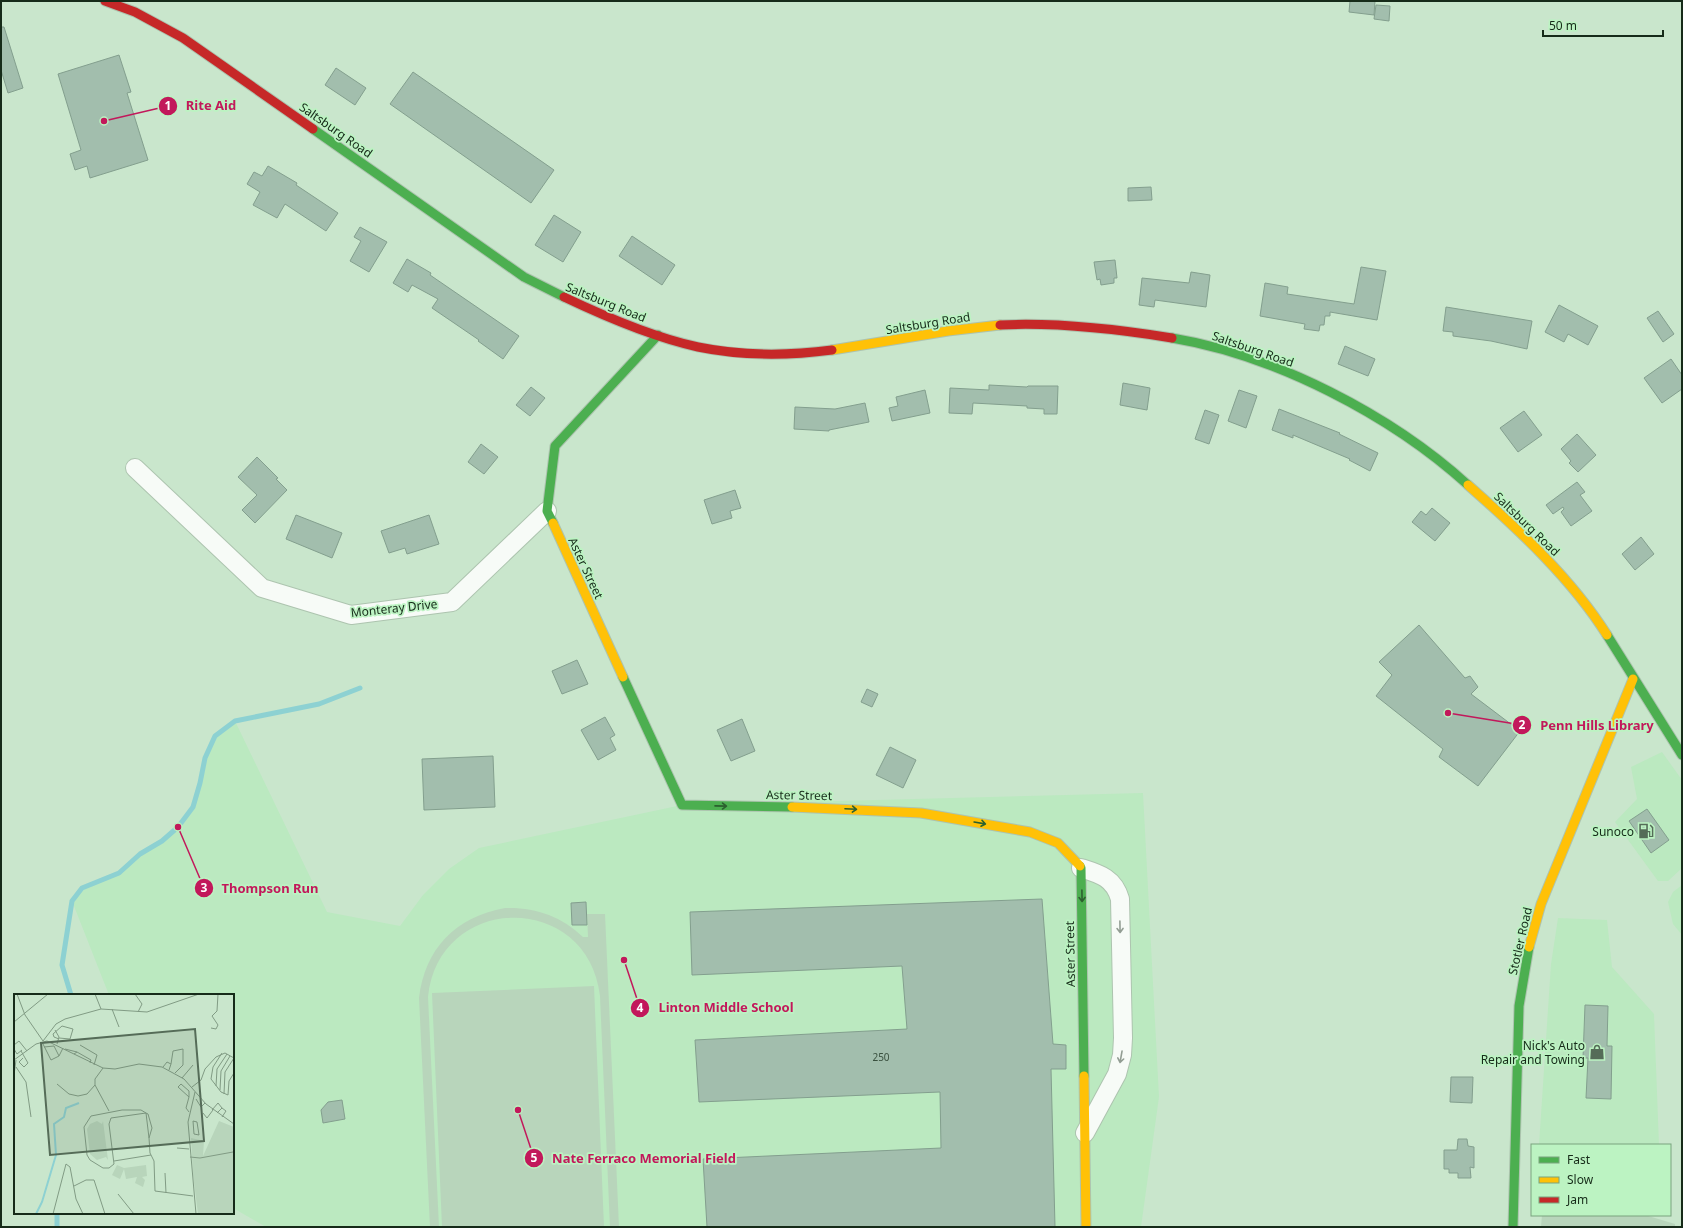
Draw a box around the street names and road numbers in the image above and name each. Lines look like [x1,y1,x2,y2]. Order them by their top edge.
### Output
street label: Saltsburg Road [296,99,376,161]
street label: Saltsburg Road [563,278,649,326]
street label: Saltsburg Road [884,308,972,338]
street label: Saltsburg Road [1210,327,1296,371]
street label: Saltsburg Road [1490,488,1564,560]
street label: Aster Street [564,534,608,602]
street label: Monteray Drive [350,595,438,621]
street label: Aster Street [766,786,833,804]
street label: Stotler Road [1504,905,1536,977]
street label: Aster Street [1061,920,1079,987]

